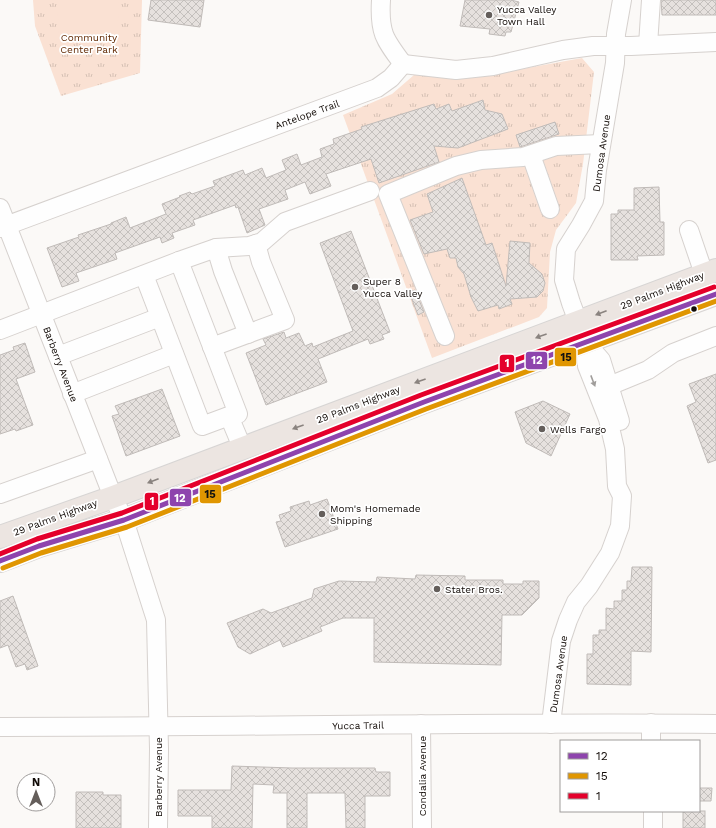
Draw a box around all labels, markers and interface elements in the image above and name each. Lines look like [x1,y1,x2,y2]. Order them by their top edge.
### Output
place label: Yucca Valley Town Hall [497,4,557,27]
marker: Yucca Valley Town Hall [484,10,494,20]
park label: Community Center Park [60,32,118,55]
street label: Antelope Trail [274,98,341,131]
street label: Dumosa Avenue [591,113,612,192]
street label: 29 Palms Highway [619,269,706,311]
place label: Super 8 Yucca Valley [363,276,423,299]
marker: Super 8 Yucca Valley [350,282,360,292]
unlabelled marker [689,304,699,314]
one-way arrow [595,311,607,317]
street label: Barberry Avenue [41,325,80,404]
one-way arrow [535,333,547,339]
line badge: 15 [554,347,577,367]
line badge: 12 [525,351,548,370]
text: 15 [560,351,572,364]
line badge: 1 [499,354,515,373]
text: 12 [531,354,543,367]
text: 1 [505,357,509,370]
one-way arrow [591,375,597,387]
one-way arrow [413,378,425,384]
street label: 29 Palms Highway [315,383,402,425]
one-way arrow [291,424,303,430]
marker: Wells Fargo [537,424,547,434]
place label: Wells Fargo [550,424,606,435]
one-way arrow [147,479,159,485]
line badge: 15 [199,484,222,504]
line badge: 12 [169,488,192,507]
text: 15 [204,488,216,501]
line badge: 1 [144,492,159,511]
text: 12 [174,492,186,505]
text: 1 [150,495,154,508]
street label: 29 Palms Highway [12,497,99,538]
place label: Mom's Homemade Shipping [330,503,421,526]
marker: Mom's Homemade Shipping [317,509,327,519]
marker: Stater Bros. [432,584,442,594]
place label: Stater Bros. [445,584,503,595]
street label: Dumosa Avenue [548,634,569,713]
street label: Yucca Trail [332,720,384,731]
street label: Condalia Avenue [417,736,428,816]
street label: Barberry Avenue [153,737,164,817]
legend [560,740,700,812]
text: 12 [596,749,608,763]
text: 15 [596,769,608,783]
north arrow [16,772,56,812]
text: N [32,776,40,789]
text: 1 [596,789,601,803]

